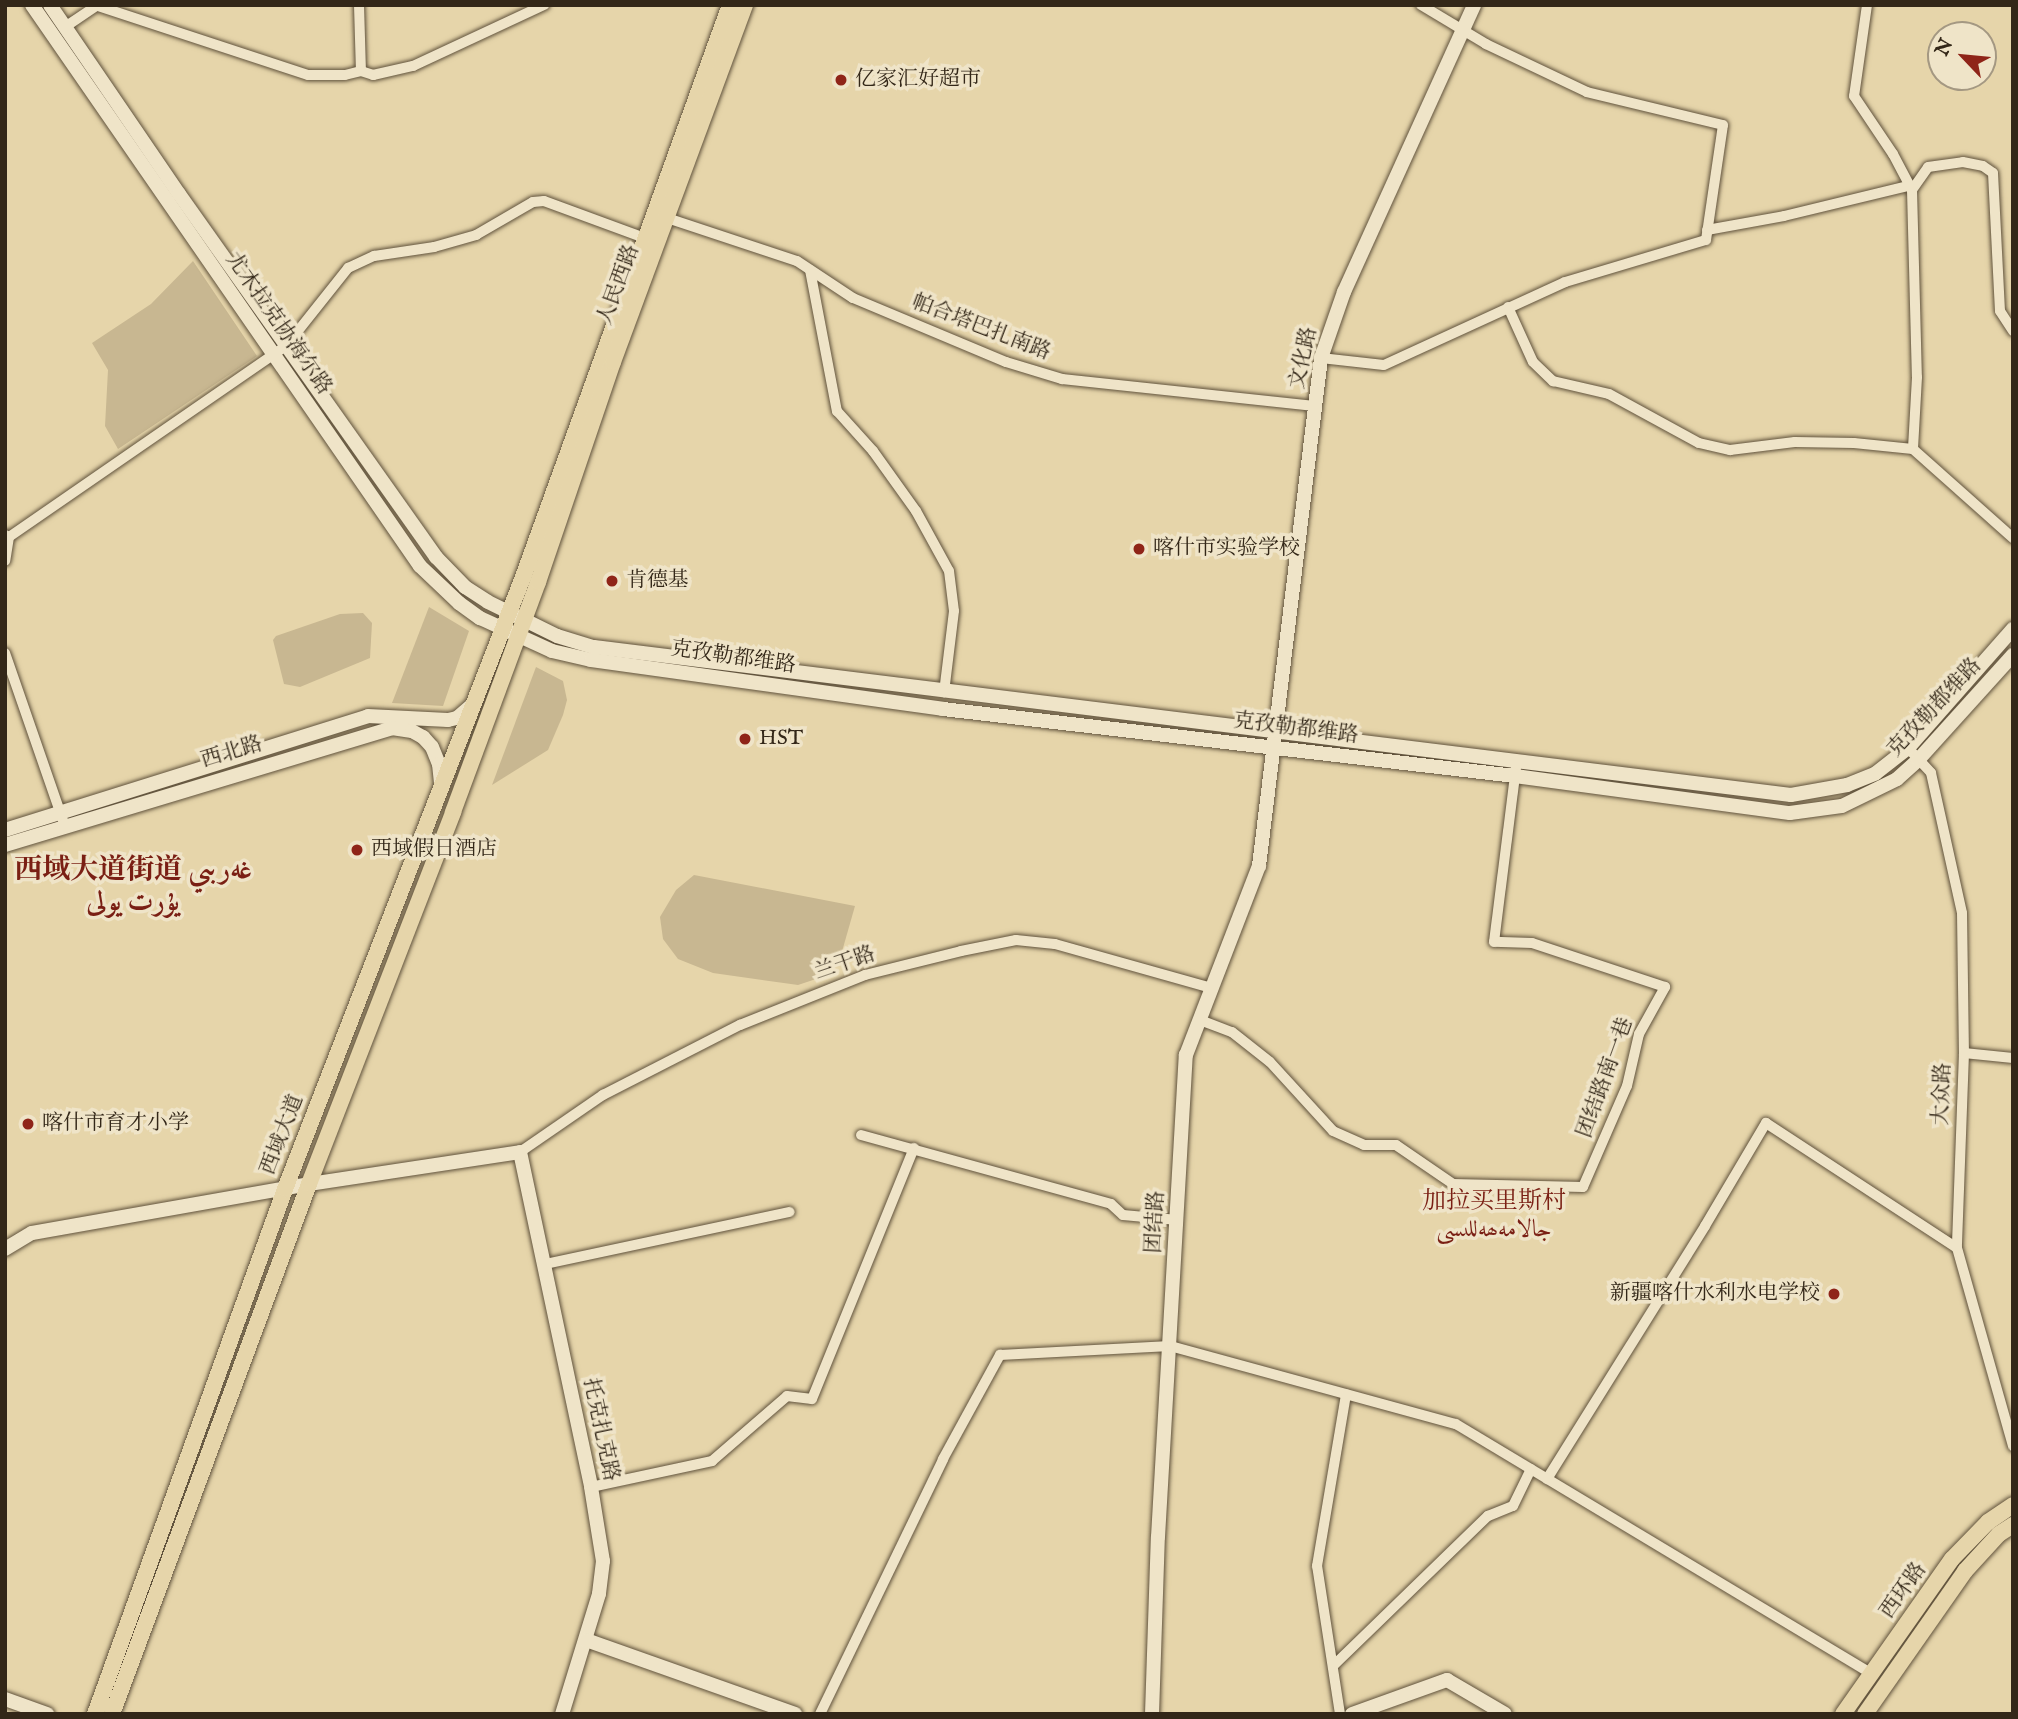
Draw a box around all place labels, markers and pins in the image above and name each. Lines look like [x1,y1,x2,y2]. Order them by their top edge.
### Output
place label: 亿家汇好超市 [855,67,981,93]
marker: 亿家汇好超市 [833,72,849,88]
place label: 喀什市实验学校 [1153,536,1300,562]
marker: 喀什市实验学校 [1131,541,1147,557]
place label: 肯德基 [626,568,689,594]
marker: 肯德基 [604,573,620,589]
place label: HST [759,726,803,752]
marker: HST [737,731,753,747]
place label: 西域假日酒店 [371,837,497,863]
marker: 西域假日酒店 [349,842,365,858]
place label: 喀什市育才小学 [42,1111,189,1137]
marker: 喀什市育才小学 [20,1116,36,1132]
place label: 新疆喀什水利水电学校 [1610,1281,1820,1307]
marker: 新疆喀什水利水电学校 [1826,1286,1842,1302]

